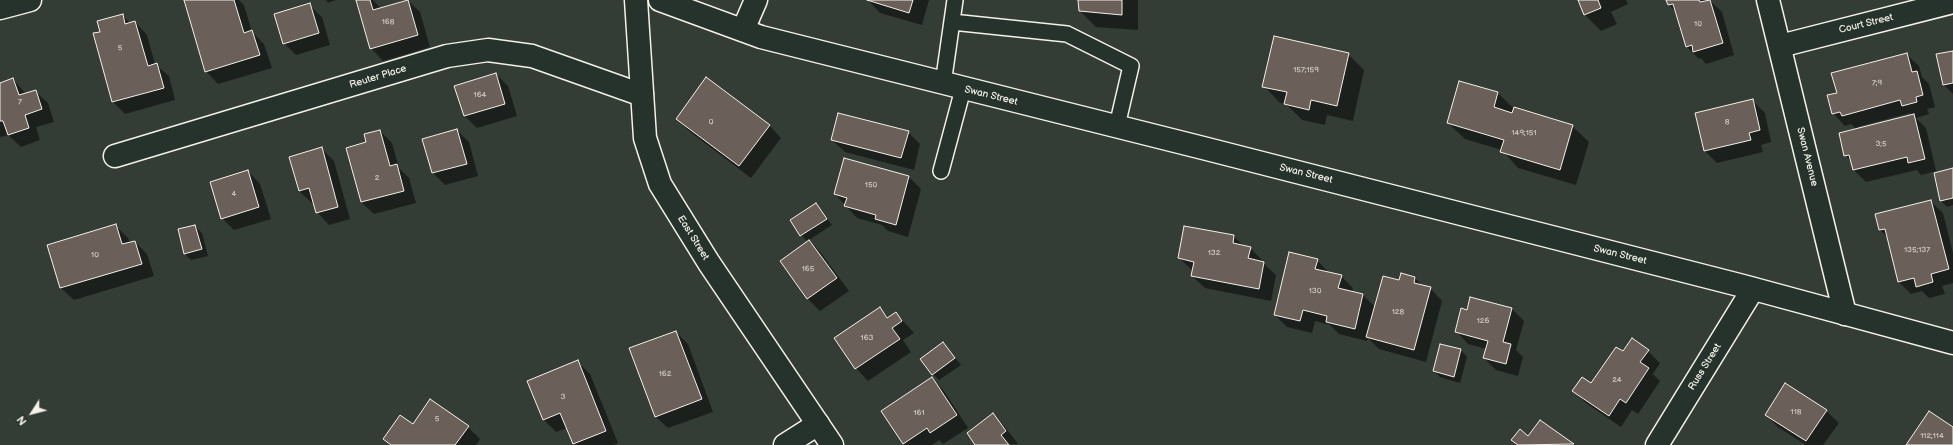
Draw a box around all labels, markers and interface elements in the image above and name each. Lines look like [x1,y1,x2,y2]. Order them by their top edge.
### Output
street label: Court Street [1838,11,1894,37]
house number: 168 [382,17,394,27]
house number: 10 [1694,19,1702,29]
house number: 5 [118,43,122,53]
street label: Reuter Place [348,63,408,91]
house number: 157;159 [1293,65,1319,75]
house number: 7;9 [1872,78,1882,88]
street label: Swan Street [963,84,1019,108]
house number: 164 [474,90,486,100]
house number: 7 [18,97,22,107]
house number: 0 [709,117,713,127]
house number: 8 [1725,117,1729,127]
street label: Swan Avenue [1794,126,1820,188]
house number: 149;151 [1511,128,1537,138]
house number: 3;5 [1875,139,1887,149]
street label: Swan Street [1278,162,1334,186]
house number: 2 [375,173,379,183]
house number: 150 [865,180,877,190]
house number: 4 [232,189,236,199]
street label: East Street [675,213,711,263]
street label: Swan Street [1592,243,1648,267]
house number: 135;137 [1904,245,1930,255]
house number: 132 [1208,248,1220,258]
house number: 10 [91,250,99,260]
house number: 165 [802,264,814,274]
house number: 130 [1309,286,1321,296]
house number: 128 [1392,307,1404,317]
house number: 126 [1477,316,1489,326]
house number: 163 [861,333,873,343]
street label: Russ Street [1686,341,1724,393]
house number: 162 [659,369,671,379]
house number: 24 [1612,375,1622,385]
house number: 3 [561,392,565,402]
north arrow [12,393,52,433]
house number: 118 [1791,407,1801,417]
house number: 161 [913,408,925,418]
text: N [14,413,30,428]
house number: 5 [435,414,439,424]
house number: 112;114 [1920,431,1944,441]

